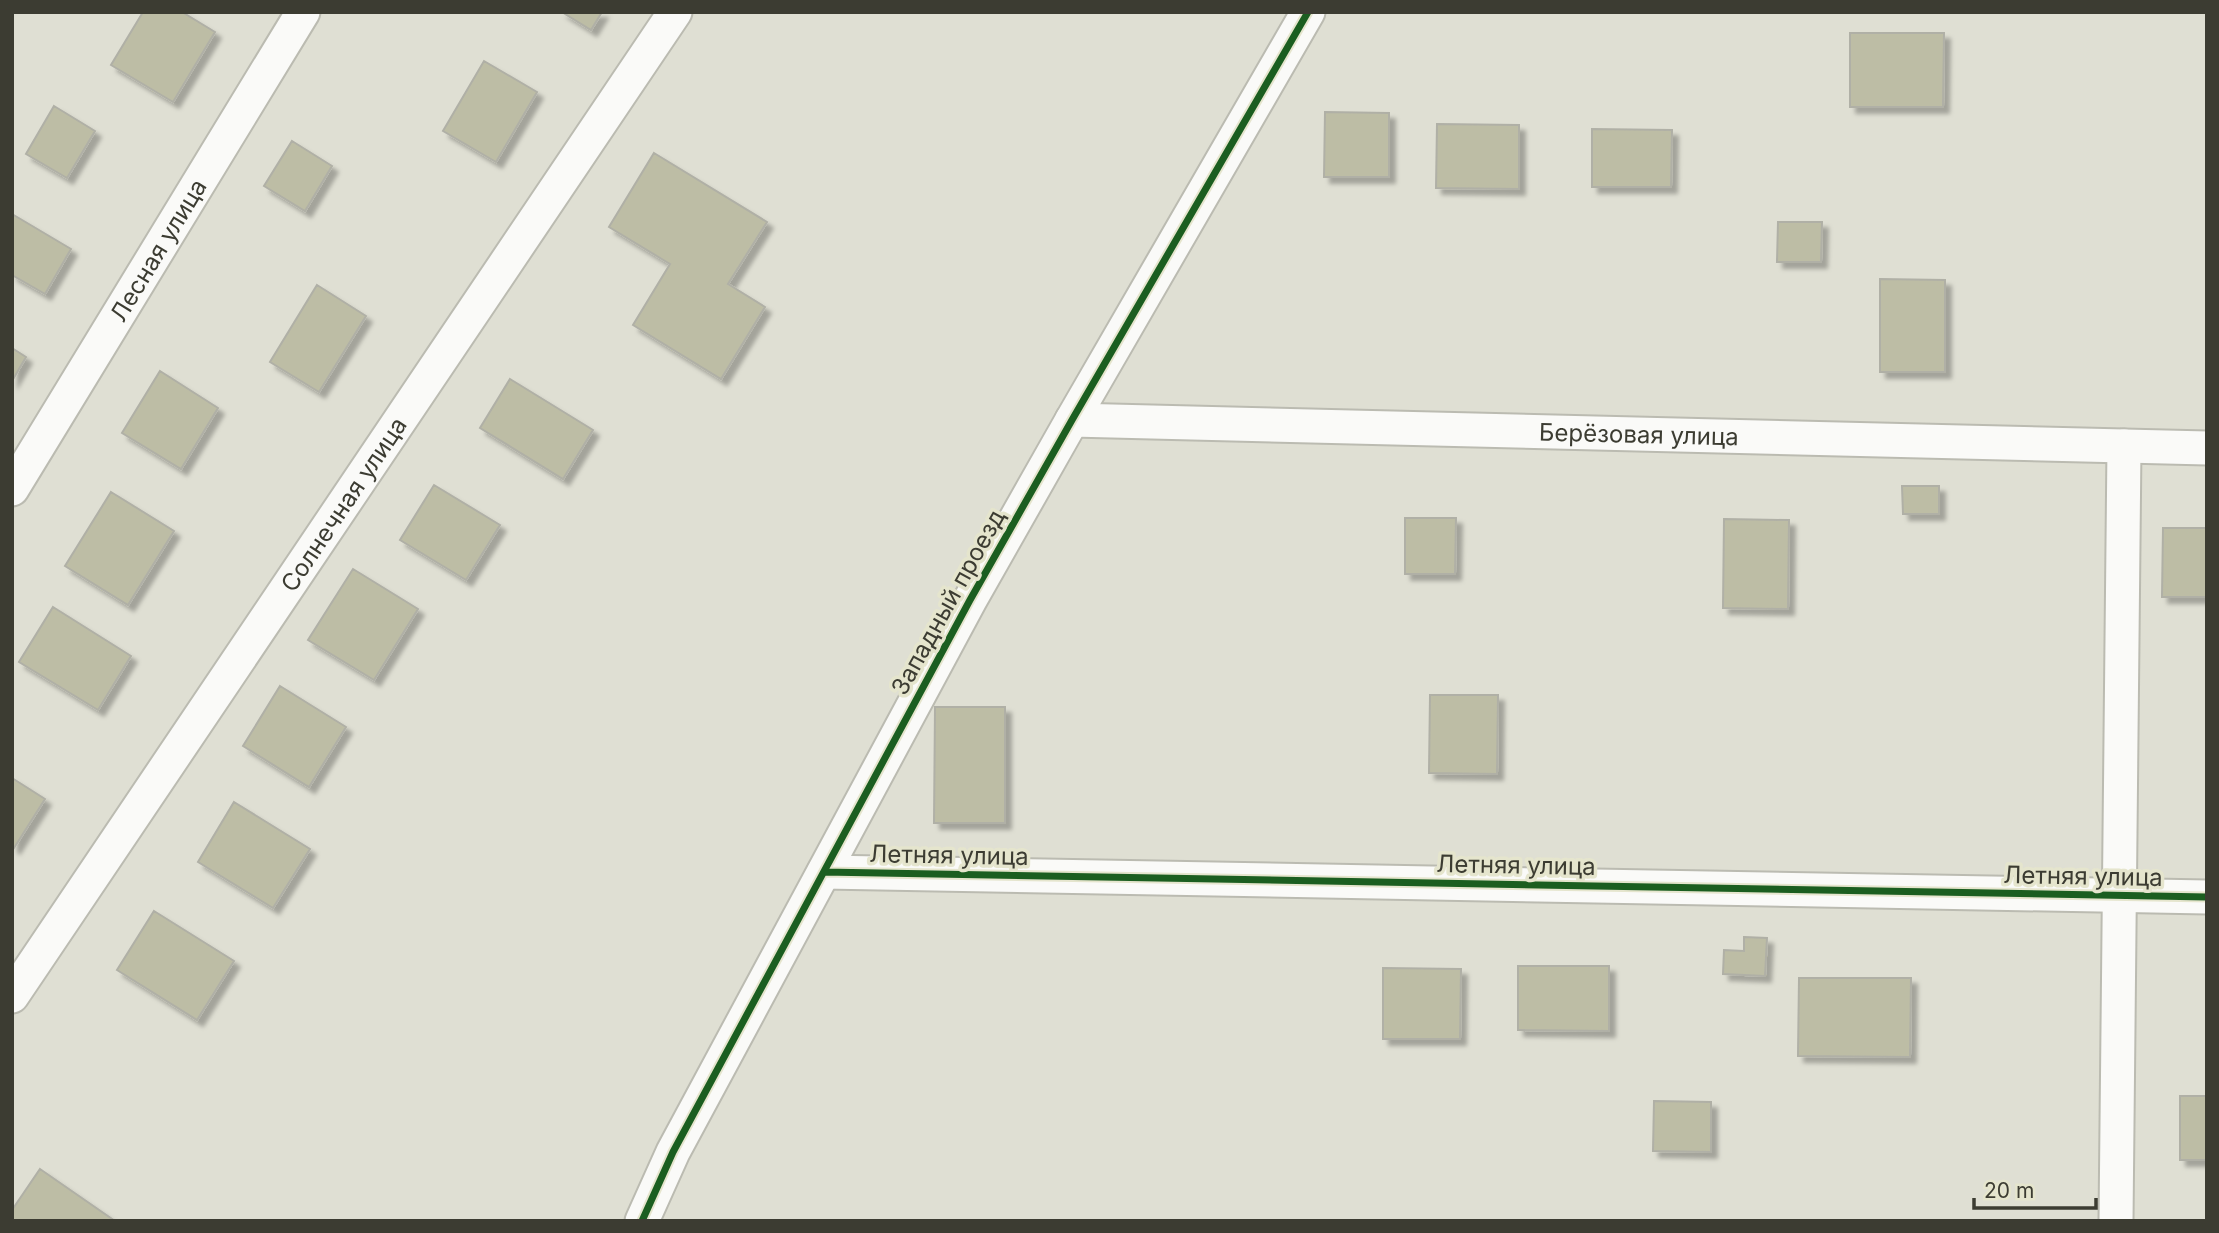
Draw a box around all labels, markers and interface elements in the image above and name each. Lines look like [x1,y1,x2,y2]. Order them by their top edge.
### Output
street label: Лесная улица [103,173,212,327]
street label: Солнечная улица [274,412,412,597]
street label: Берёзовая улица [1539,417,1739,451]
street label: Западный проезд [885,504,1011,700]
street label: Летняя улица [869,839,1029,871]
street label: Летняя улица [1436,849,1596,881]
street label: Летняя улица [2003,860,2163,892]
scale bar [1974,1166,2096,1210]
text: 20 m [1984,1178,2034,1203]

